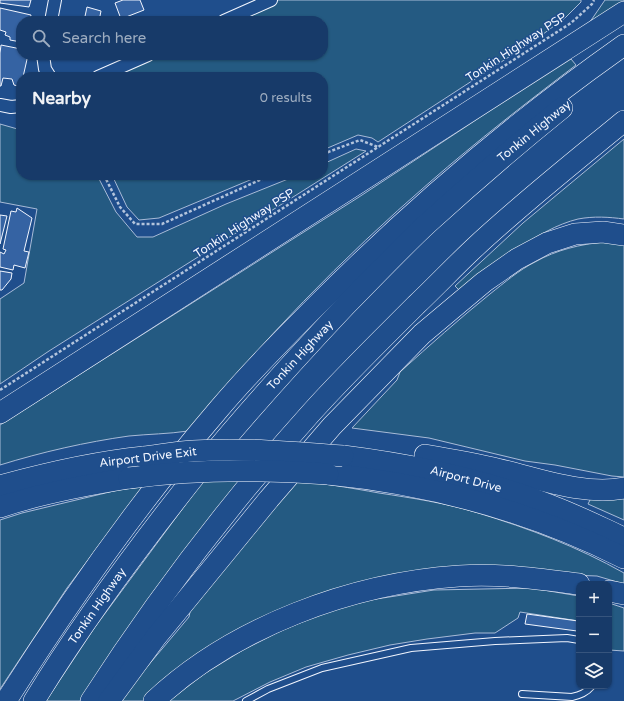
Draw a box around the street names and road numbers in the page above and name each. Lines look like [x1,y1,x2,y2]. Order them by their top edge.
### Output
street label: Tonkin Highway PSP [463,9,569,85]
street label: Tonkin Highway [494,97,574,165]
street label: Tonkin Highway PSP [191,185,297,261]
street label: Tonkin Highway [264,317,336,393]
street label: Airport Drive Exit [98,444,198,470]
street label: Airport Drive [429,463,503,495]
street label: Tonkin Highway [65,565,129,647]

